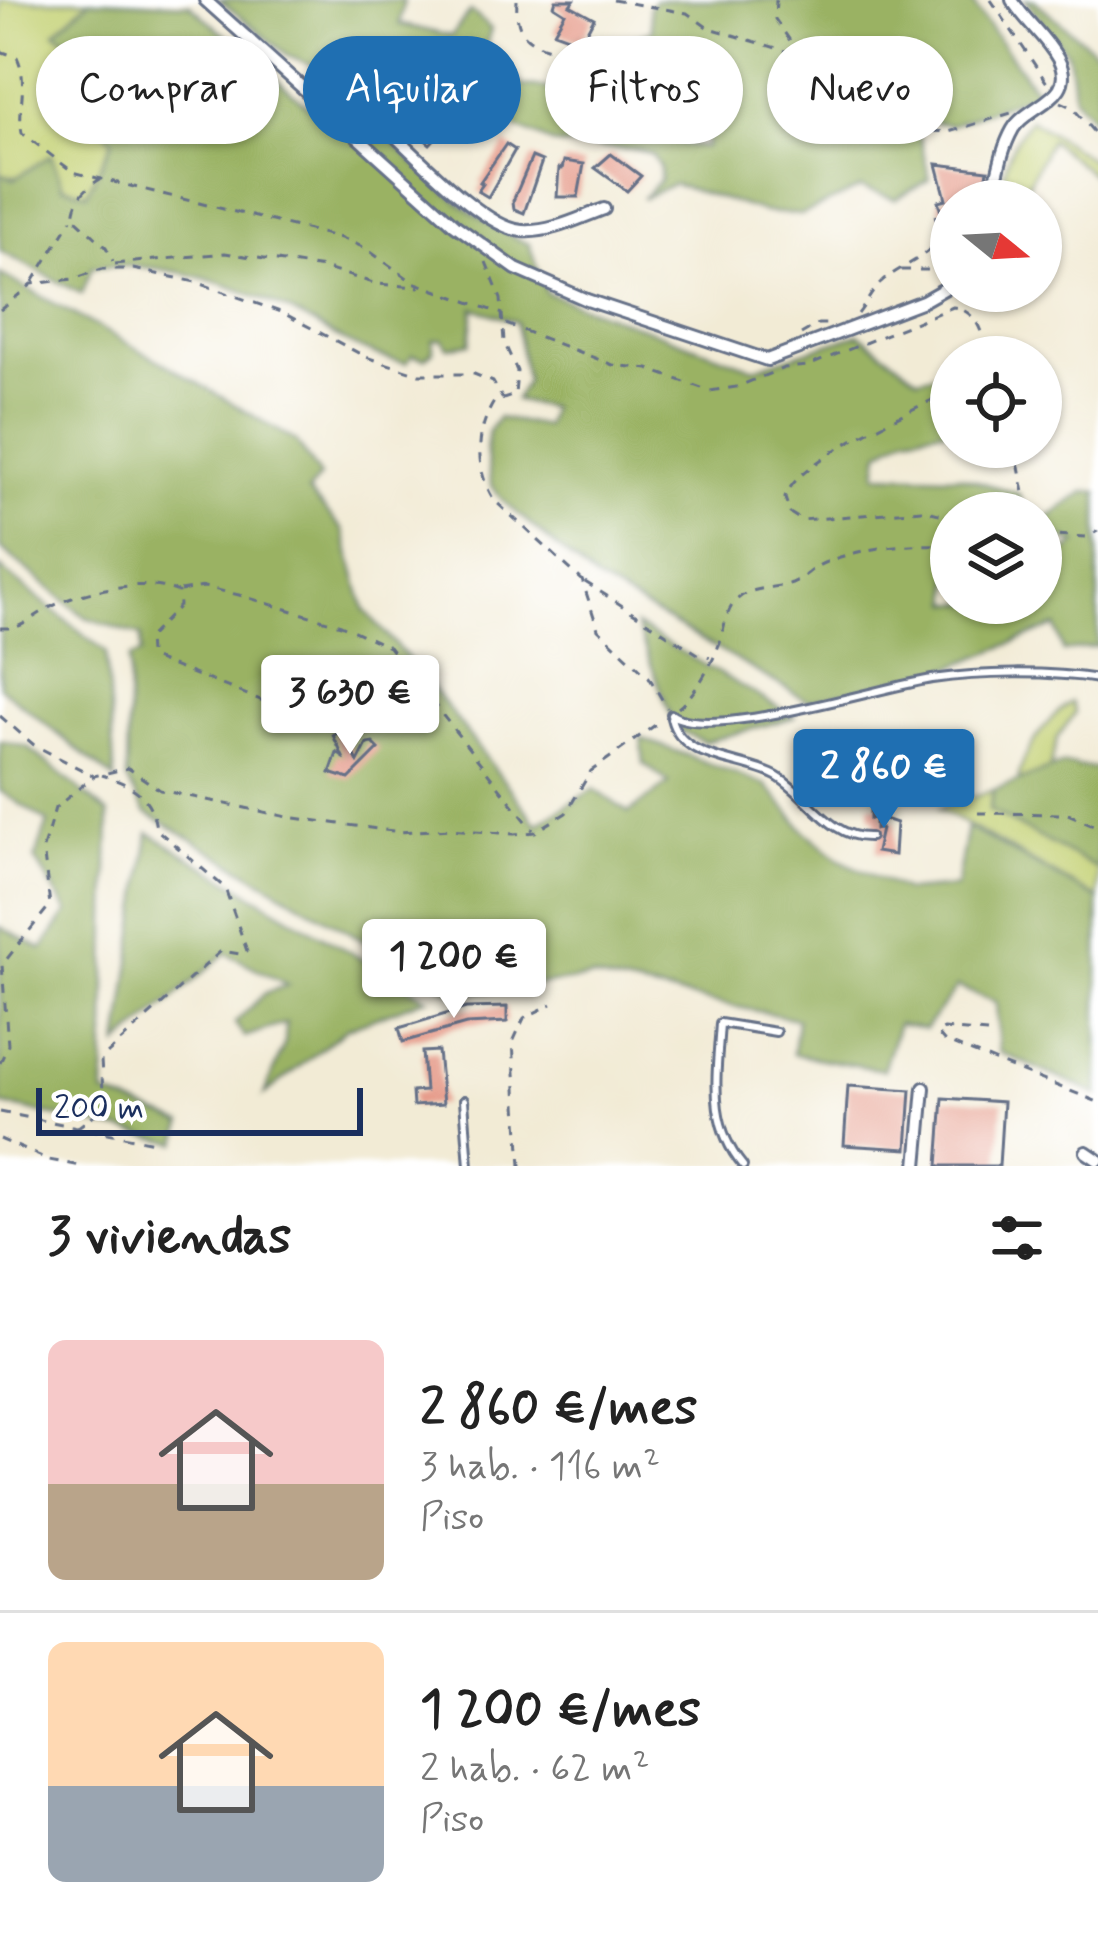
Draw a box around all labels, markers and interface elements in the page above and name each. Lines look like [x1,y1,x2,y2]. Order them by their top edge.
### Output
chip: Comprar [36,36,279,144]
chip: Alquilar [303,36,521,144]
chip: Filtros [545,36,743,144]
chip: Nuevo [767,36,953,144]
north arrow [930,180,1062,312]
map controls [930,180,1062,624]
button: locate [930,336,1062,468]
button: layers [930,492,1062,624]
pin: 3 630 € [239,655,461,757]
text: 3 630 € [288,668,412,719]
pin: 2 860 € [773,729,995,831]
text: 2 860 € [820,742,948,793]
pin: 1 200 € [343,919,565,1021]
text: 1 200 € [389,932,519,983]
scale bar [36,1082,363,1135]
text: 200 m [54,1087,144,1131]
text: 3 viviendas [48,1205,291,1271]
icon: filters [984,1205,1050,1271]
text: 2 860 €/mes [420,1376,697,1442]
icon: home [144,1388,288,1532]
text: 3 hab. · 116 m² [420,1442,660,1493]
text: Piso [420,1493,484,1544]
text: 1 200 €/mes [420,1678,701,1744]
icon: home [144,1690,288,1834]
text: 2 hab. · 62 m² [420,1744,650,1795]
text: Piso [420,1795,484,1846]

